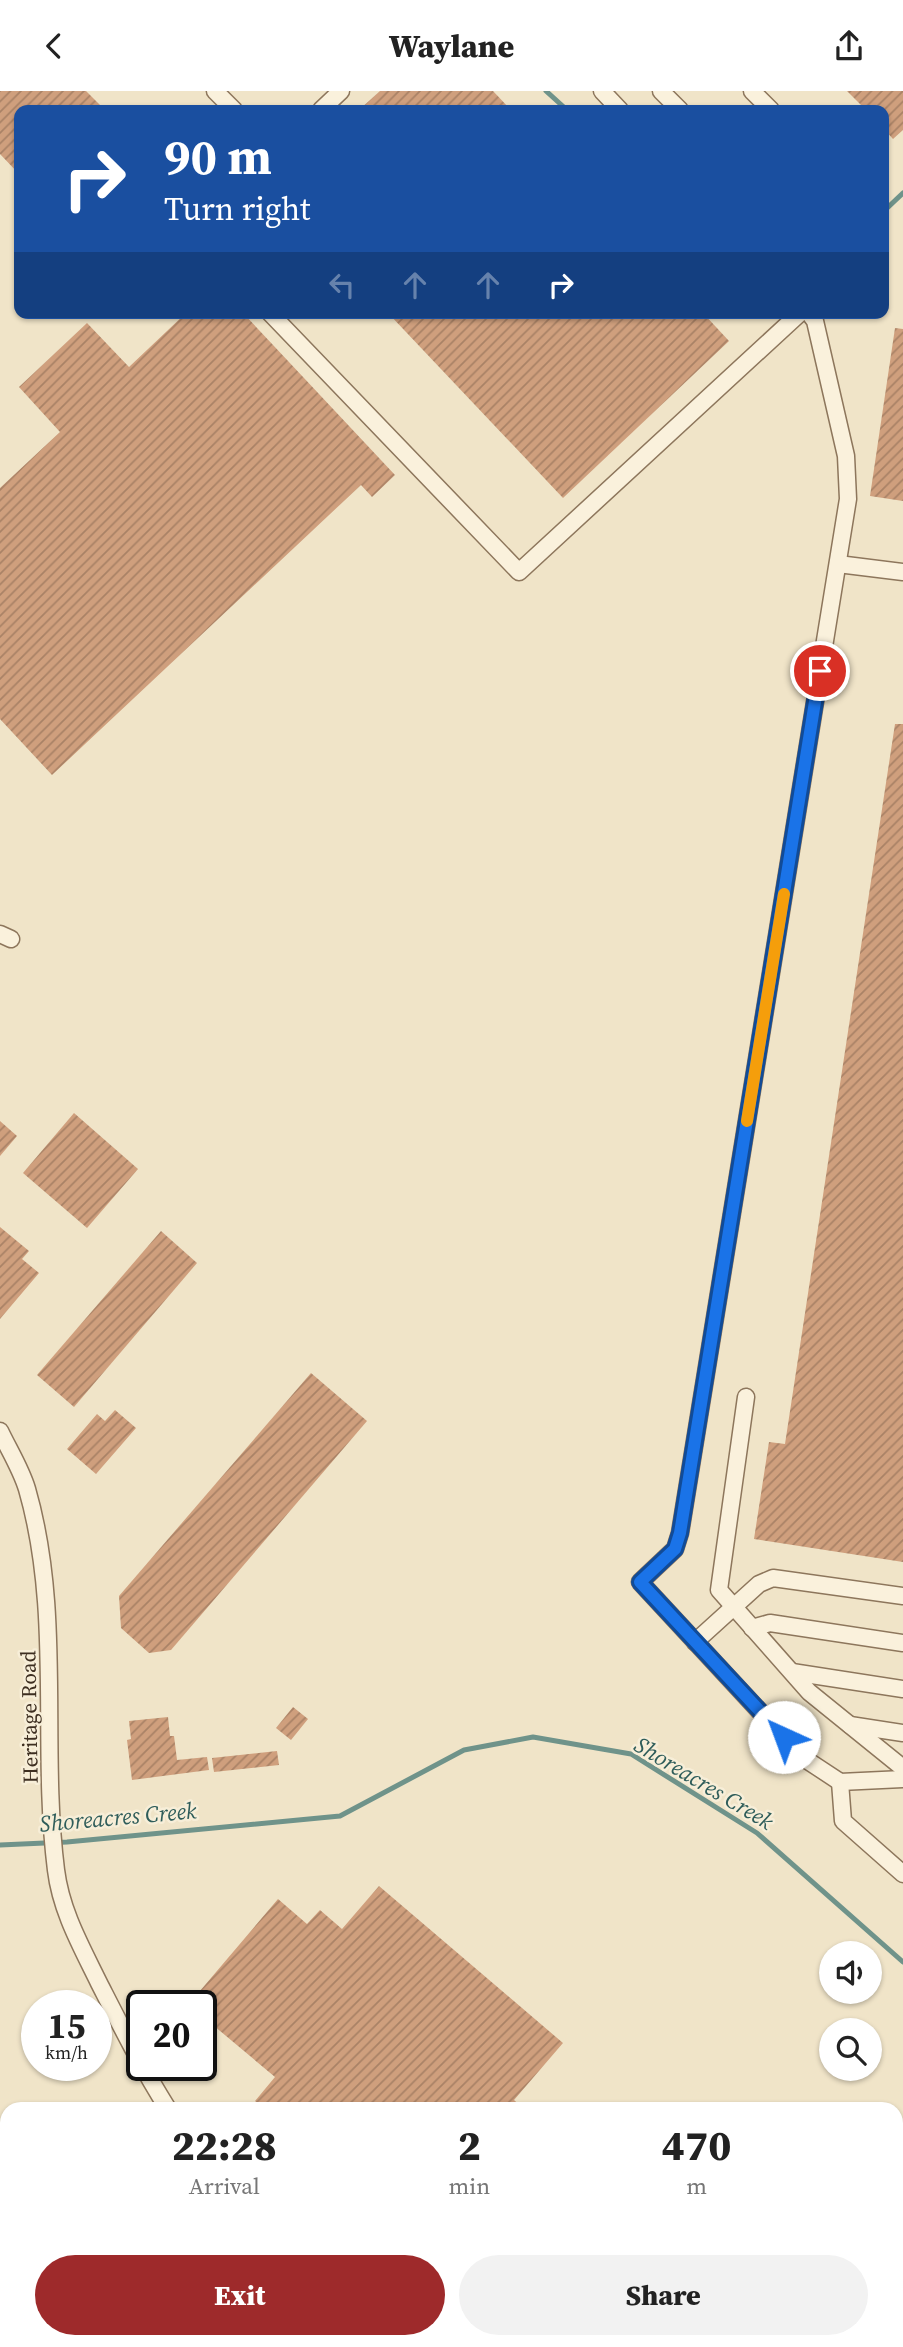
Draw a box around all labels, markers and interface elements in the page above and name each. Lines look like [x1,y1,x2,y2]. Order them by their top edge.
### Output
text: Waylane [389,24,514,68]
icon: back [35,27,73,65]
icon: share [830,27,868,65]
text: 90 m [164,123,272,190]
icon: right [49,133,140,224]
text: Turn right [164,187,310,231]
icon: left [323,266,361,304]
icon: ahead [396,266,434,304]
icon: ahead [469,266,507,304]
icon: right [542,266,580,304]
pin [790,641,850,701]
icon: arrive [801,652,839,690]
street label: Heritage Road [13,1650,45,1784]
position arrow [747,1700,821,1774]
water label: Shoreacres Creek [628,1729,780,1837]
water label: Shoreacres Creek [38,1794,198,1840]
map controls [819,1941,882,2081]
button: sound [819,1941,882,2004]
speed limit sign: 20 [126,1990,217,2081]
text: 15 [48,2002,85,2050]
button: search [819,2018,882,2081]
text: km/h [45,2040,88,2065]
text: 22:28 [172,2116,277,2174]
text: 2 [458,2116,481,2174]
text: 470 [662,2116,731,2174]
text: Arrival [189,2170,260,2202]
text: min [449,2170,490,2202]
text: m [686,2170,707,2202]
button: Exit [35,2255,445,2335]
button: Share [459,2255,868,2335]

